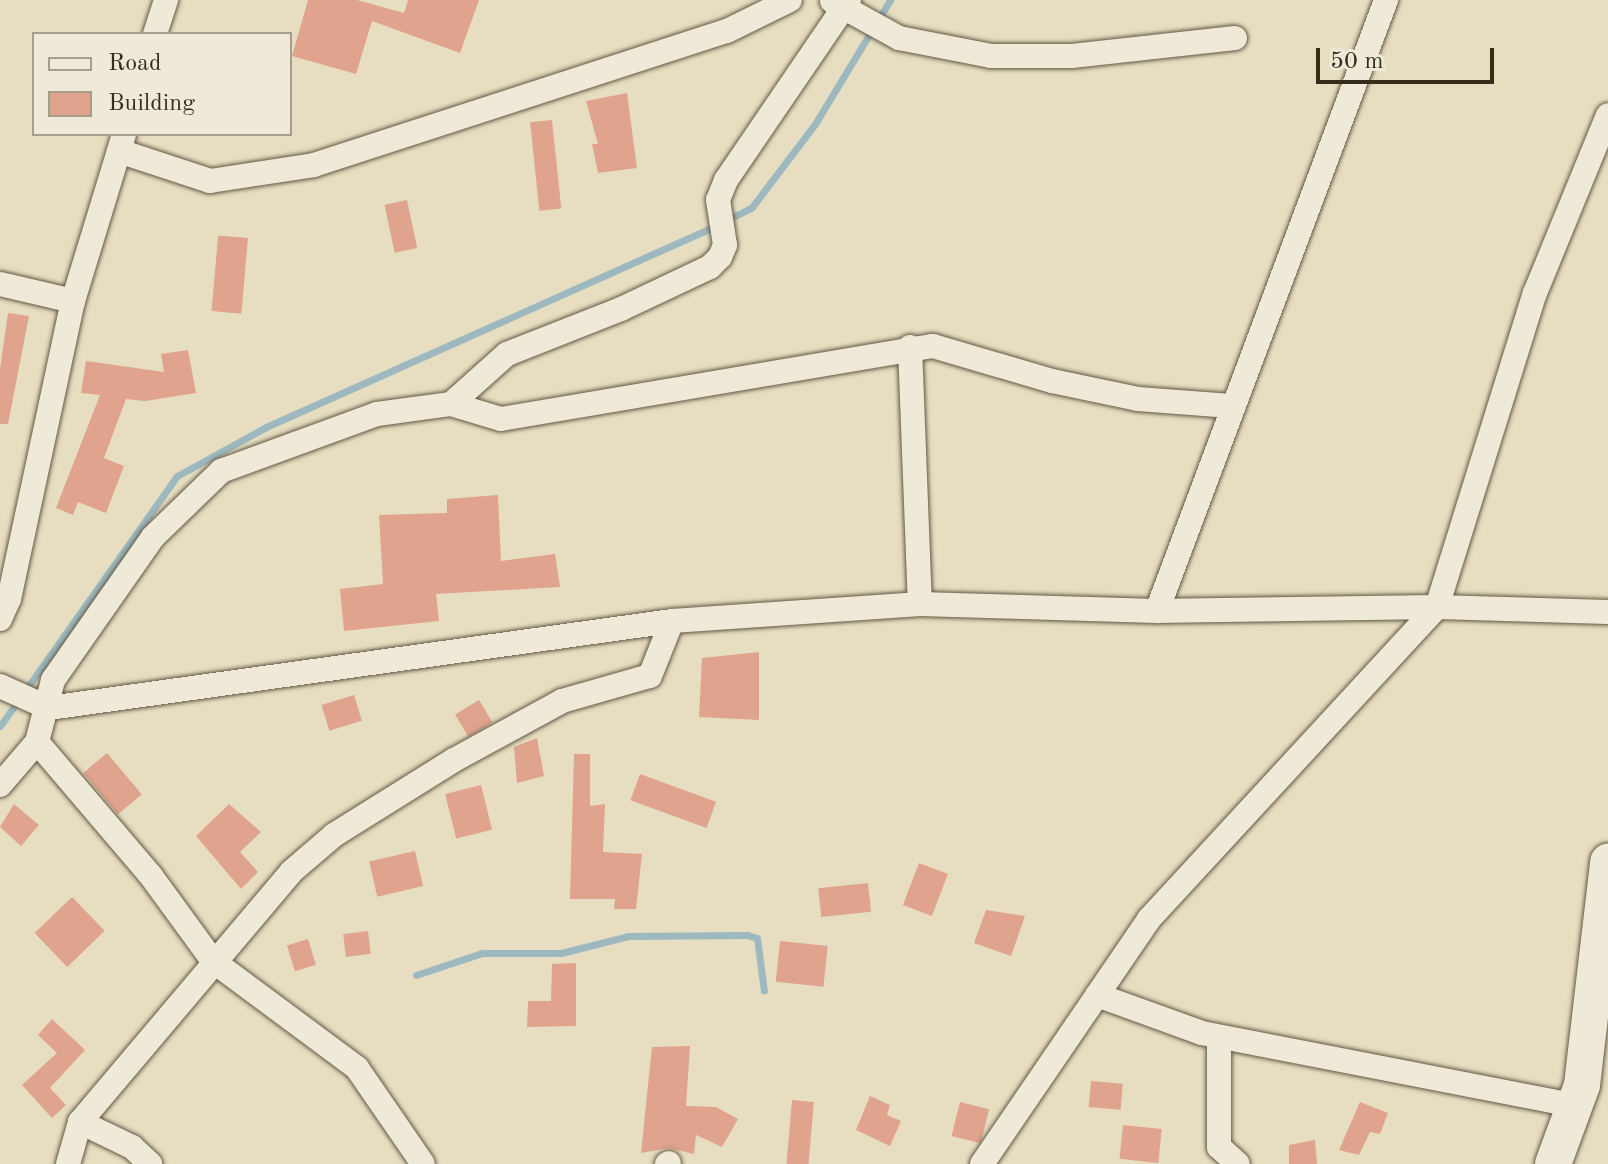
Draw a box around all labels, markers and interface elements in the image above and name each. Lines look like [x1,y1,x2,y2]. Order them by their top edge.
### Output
legend [32,32,292,136]
scale bar [1320,32,1498,82]
text: 50 m [1330,50,1384,74]
text: Road [108,52,161,76]
text: Building [108,92,195,116]

